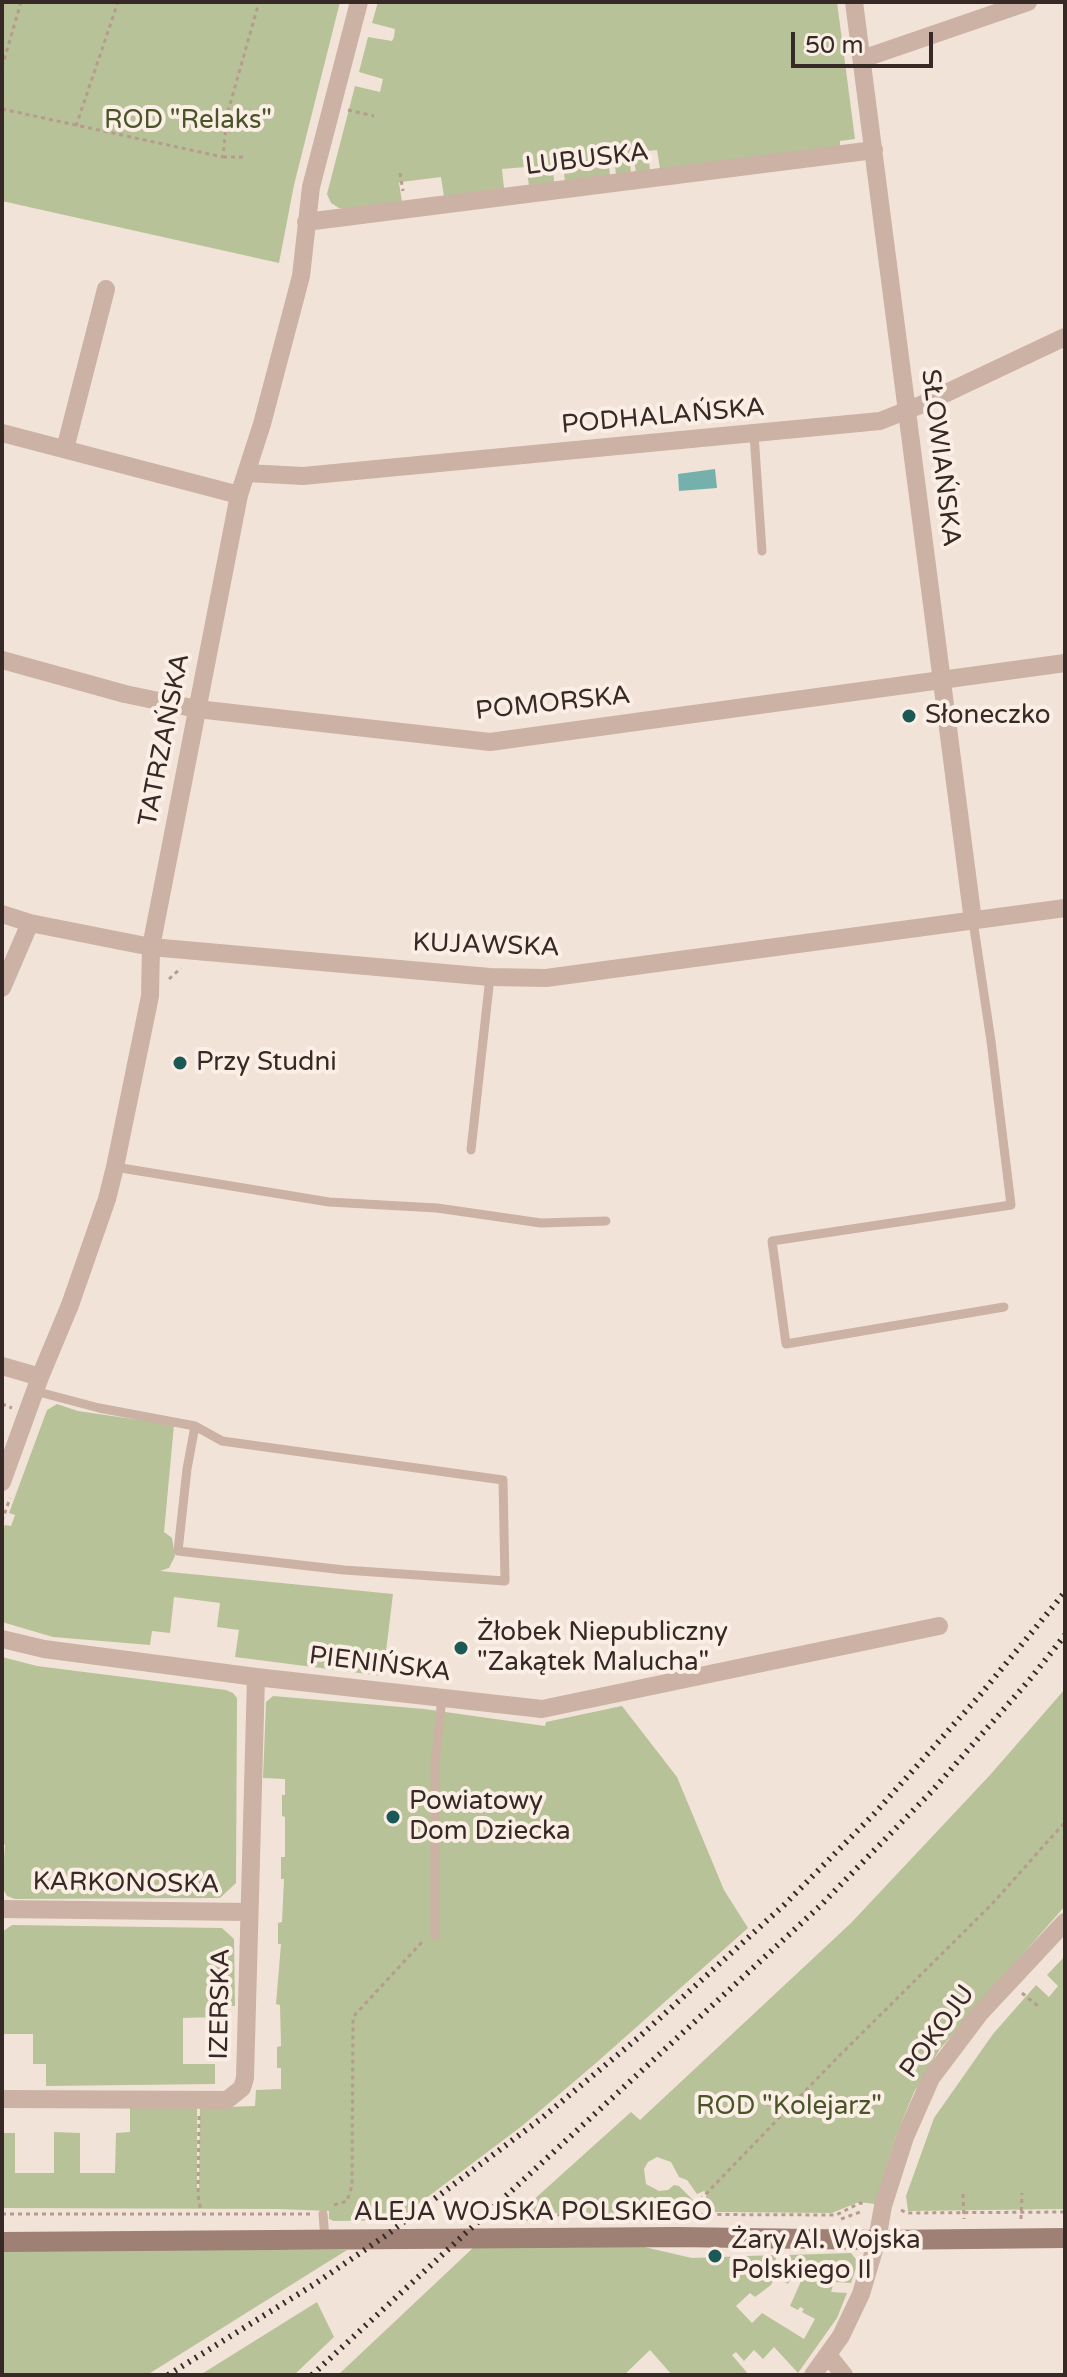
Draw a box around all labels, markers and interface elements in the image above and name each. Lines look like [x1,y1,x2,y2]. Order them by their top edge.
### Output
scale bar [795,16,937,66]
text: 50 m [805,31,863,60]
park label: ROD "Relaks" [104,105,272,137]
street label: LUBUSKA [523,137,651,183]
street label: SŁOWIAŃSKA [914,368,966,548]
street label: PODHALAŃSKA [560,393,766,441]
street label: TATRZAŃSKA [133,651,197,829]
street label: POMORSKA [474,680,632,728]
place label: Słoneczko [925,700,1051,732]
marker: Słoneczko [900,707,918,725]
street label: KUJAWSKA [412,928,560,964]
place label: Przy Studni [196,1047,337,1079]
marker: Przy Studni [171,1054,189,1072]
place label: Żłobek Niepubliczny "Zakątek Malucha" [477,1617,728,1678]
marker: Żłobek Niepubliczny "Zakątek Malucha" [452,1639,470,1657]
street label: PIENIŃSKA [307,1641,453,1689]
place label: Powiatowy Dom Dziecka [409,1786,571,1848]
marker: Powiatowy Dom Dziecka [384,1808,402,1826]
street label: KARKONOSKA [32,1867,220,1901]
street label: IZERSKA [204,1948,238,2060]
street label: POKOJU [894,1979,982,2085]
park label: ROD "Kolejarz" [696,2091,882,2123]
street label: ALEJA WOJSKA POLSKIEGO [354,2197,712,2229]
place label: Żary Al. Wojska Polskiego II [731,2225,921,2286]
marker: Żary Al. Wojska Polskiego II [706,2247,724,2265]

